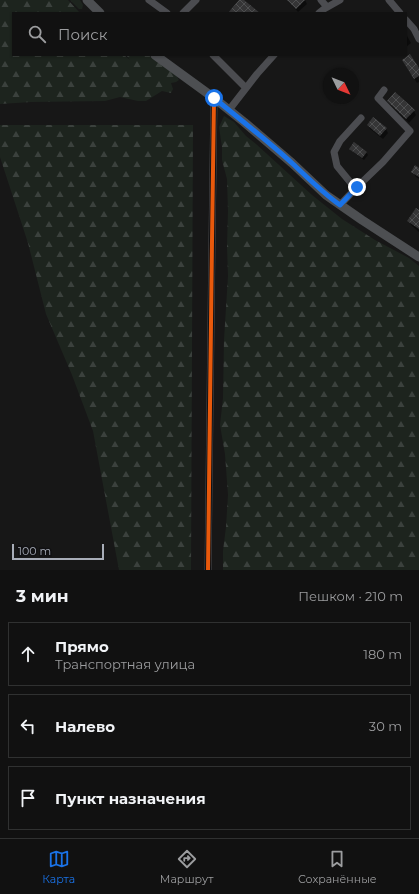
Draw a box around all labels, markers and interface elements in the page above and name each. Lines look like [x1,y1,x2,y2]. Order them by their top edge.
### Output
search box [12,12,407,56]
icon: search [26,23,48,45]
text: Поиск [58,25,107,44]
north arrow [323,68,359,104]
route start [205,89,223,107]
route end [348,178,366,196]
scale bar [12,542,104,561]
text: 100 m [18,544,51,558]
text: 3 мин [16,586,69,606]
text: Пешком · 210 m [298,588,403,604]
text: Прямо [55,637,109,656]
icon: ahead [17,643,39,665]
text: 180 m [363,646,402,662]
text: Транспортная улица [55,656,195,672]
icon: left [17,715,39,737]
text: Налево [55,717,115,736]
text: 30 m [369,718,402,734]
icon: arrive [17,787,39,809]
text: Пункт назначения [55,789,206,808]
tab: Карта [42,848,75,886]
tab: Маршрут [160,848,213,886]
tab: Сохранённые [298,848,377,886]

